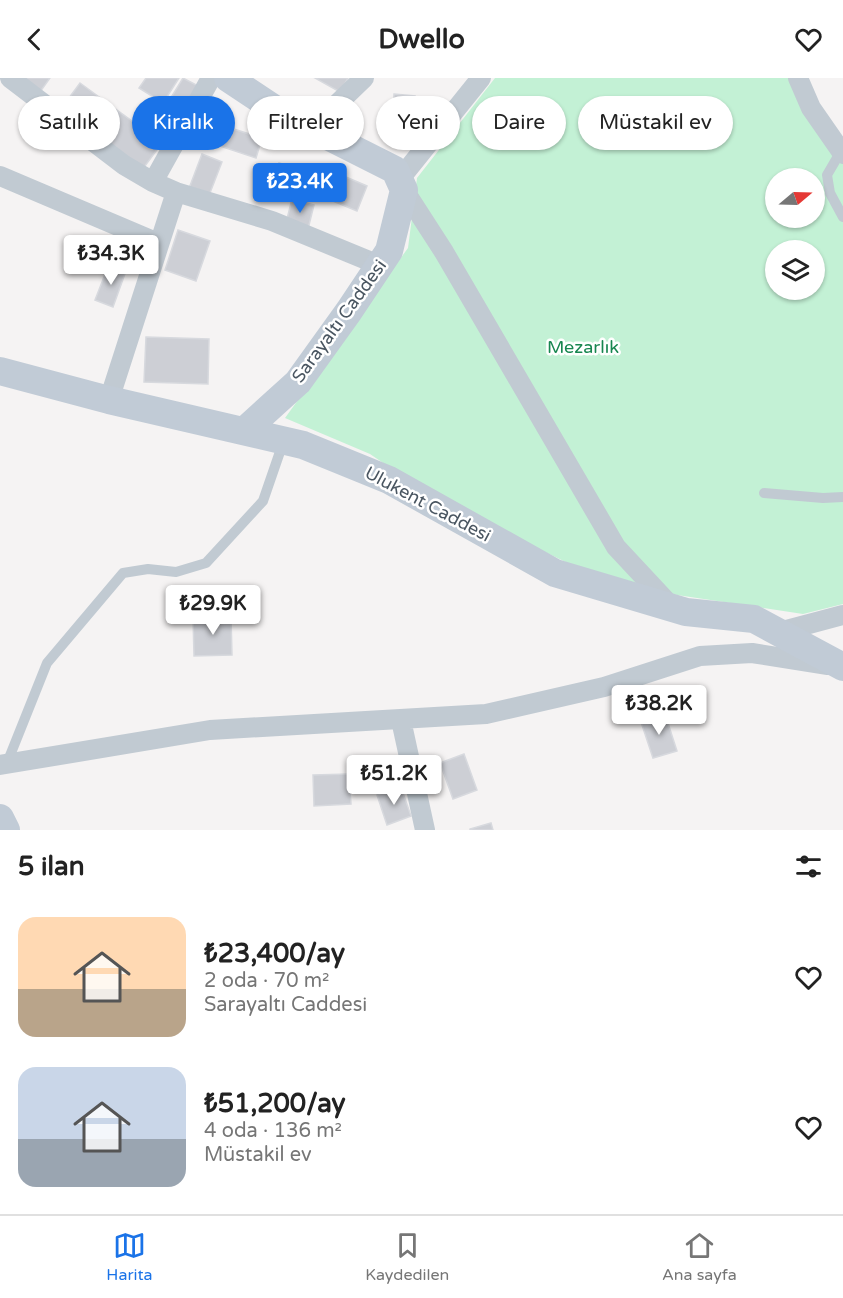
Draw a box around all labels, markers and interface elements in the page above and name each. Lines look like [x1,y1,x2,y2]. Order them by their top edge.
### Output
icon: back [18,23,51,56]
text: Dwello [378,23,465,56]
icon: heart [792,23,825,56]
chip: Satılık [18,96,120,150]
chip: Kiralık [132,96,235,150]
chip: Filtreler [247,96,364,150]
chip: Yeni [376,96,460,150]
chip: Daire [472,96,566,150]
chip: Müstakil ev [578,96,733,150]
pin: ₺23.4K [251,163,349,214]
north arrow [765,168,825,228]
map controls [765,168,825,300]
text: ₺23.4K [267,170,333,194]
pin: ₺34.3K [62,235,160,286]
button: layers [765,240,825,300]
text: ₺34.3K [78,242,144,266]
street label: Sarayaltı Caddesi [287,255,391,387]
park label: Mezarlık [547,336,619,358]
street label: Ulukent Caddesi [361,462,495,546]
pin: ₺29.9K [164,585,262,636]
text: ₺29.9K [180,592,246,616]
pin: ₺38.2K [610,685,708,736]
text: ₺38.2K [626,692,692,716]
pin: ₺51.2K [345,755,443,806]
text: ₺51.2K [361,762,427,786]
icon: filters [792,850,825,883]
text: 5 ilan [18,851,84,882]
text: ₺23,400/ay [204,938,345,969]
icon: home [66,941,138,1013]
icon: heart [792,961,825,994]
text: 2 oda · 70 m² [204,969,329,993]
text: Sarayaltı Caddesi [204,993,367,1017]
text: ₺51,200/ay [204,1088,345,1119]
icon: home [66,1091,138,1163]
icon: heart [792,1111,825,1144]
text: 4 oda · 136 m² [204,1119,342,1143]
text: Müstakil ev [204,1143,312,1167]
tab: Harita [106,1229,153,1285]
tab: Kaydedilen [365,1229,449,1285]
tab: Ana sayfa [662,1229,737,1285]

